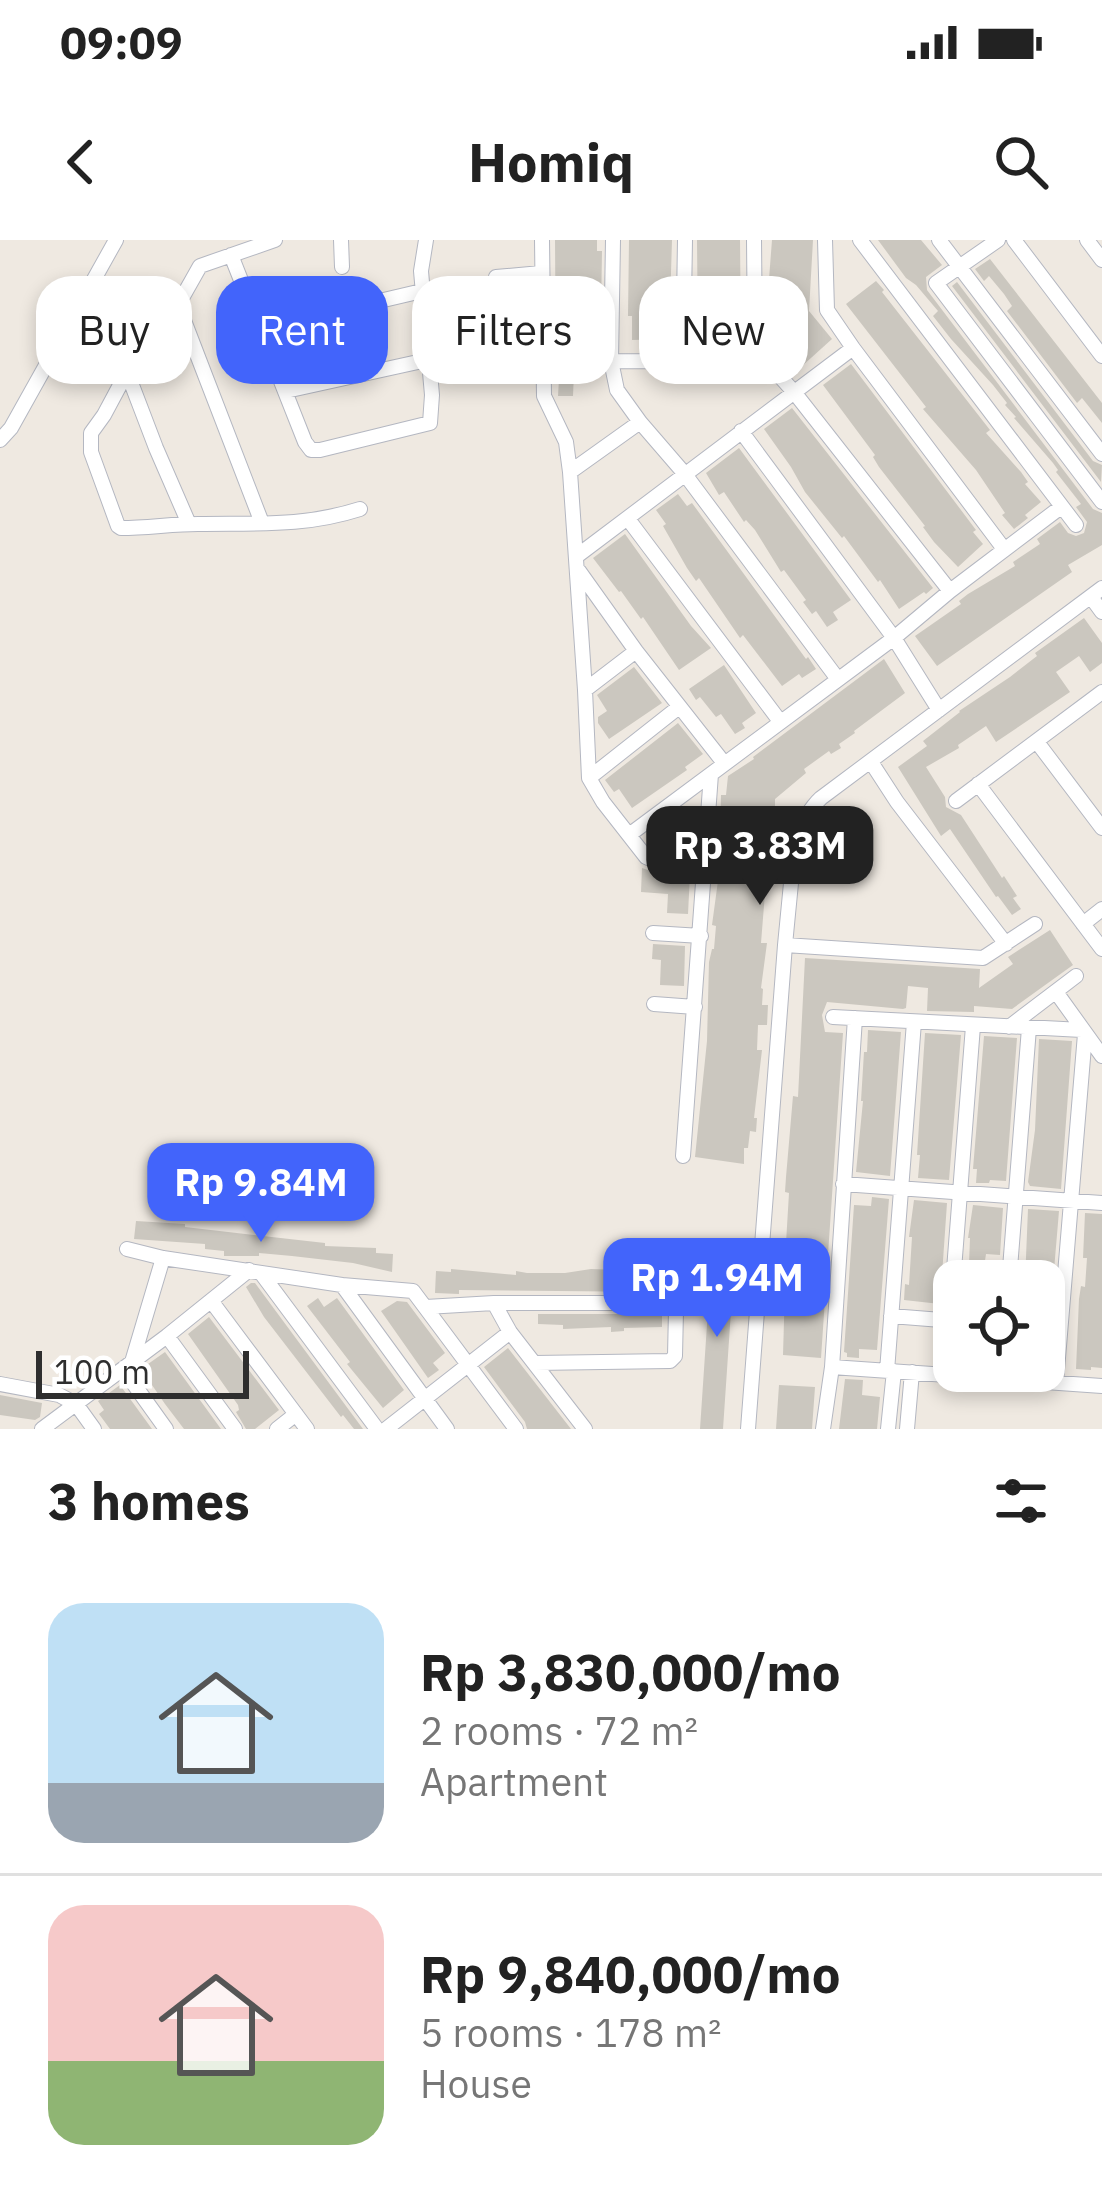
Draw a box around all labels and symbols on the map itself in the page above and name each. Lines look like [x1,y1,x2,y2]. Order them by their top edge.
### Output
pin: Rp 3.83M [636,806,884,908]
pin: Rp 9.84M [137,1143,385,1245]
pin: Rp 1.94M [593,1238,841,1340]
scale bar [36,1345,249,1398]

